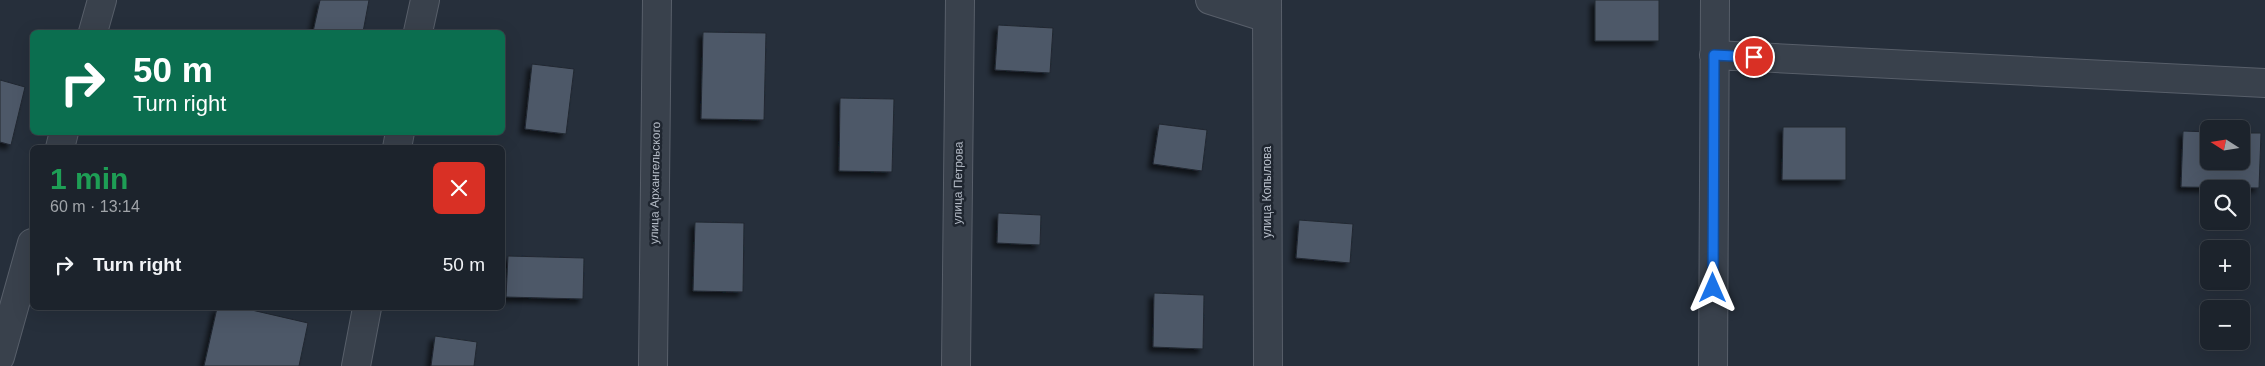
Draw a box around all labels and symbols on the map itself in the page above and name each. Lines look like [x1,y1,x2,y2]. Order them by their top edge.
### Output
pin [1733,36,1775,78]
north arrow [2200,120,2250,170]
street label: улица Архангельского [647,121,663,244]
street label: улица Петрова [950,141,966,225]
street label: улица Копылова [1260,146,1274,238]
position arrow [1686,261,1738,313]

